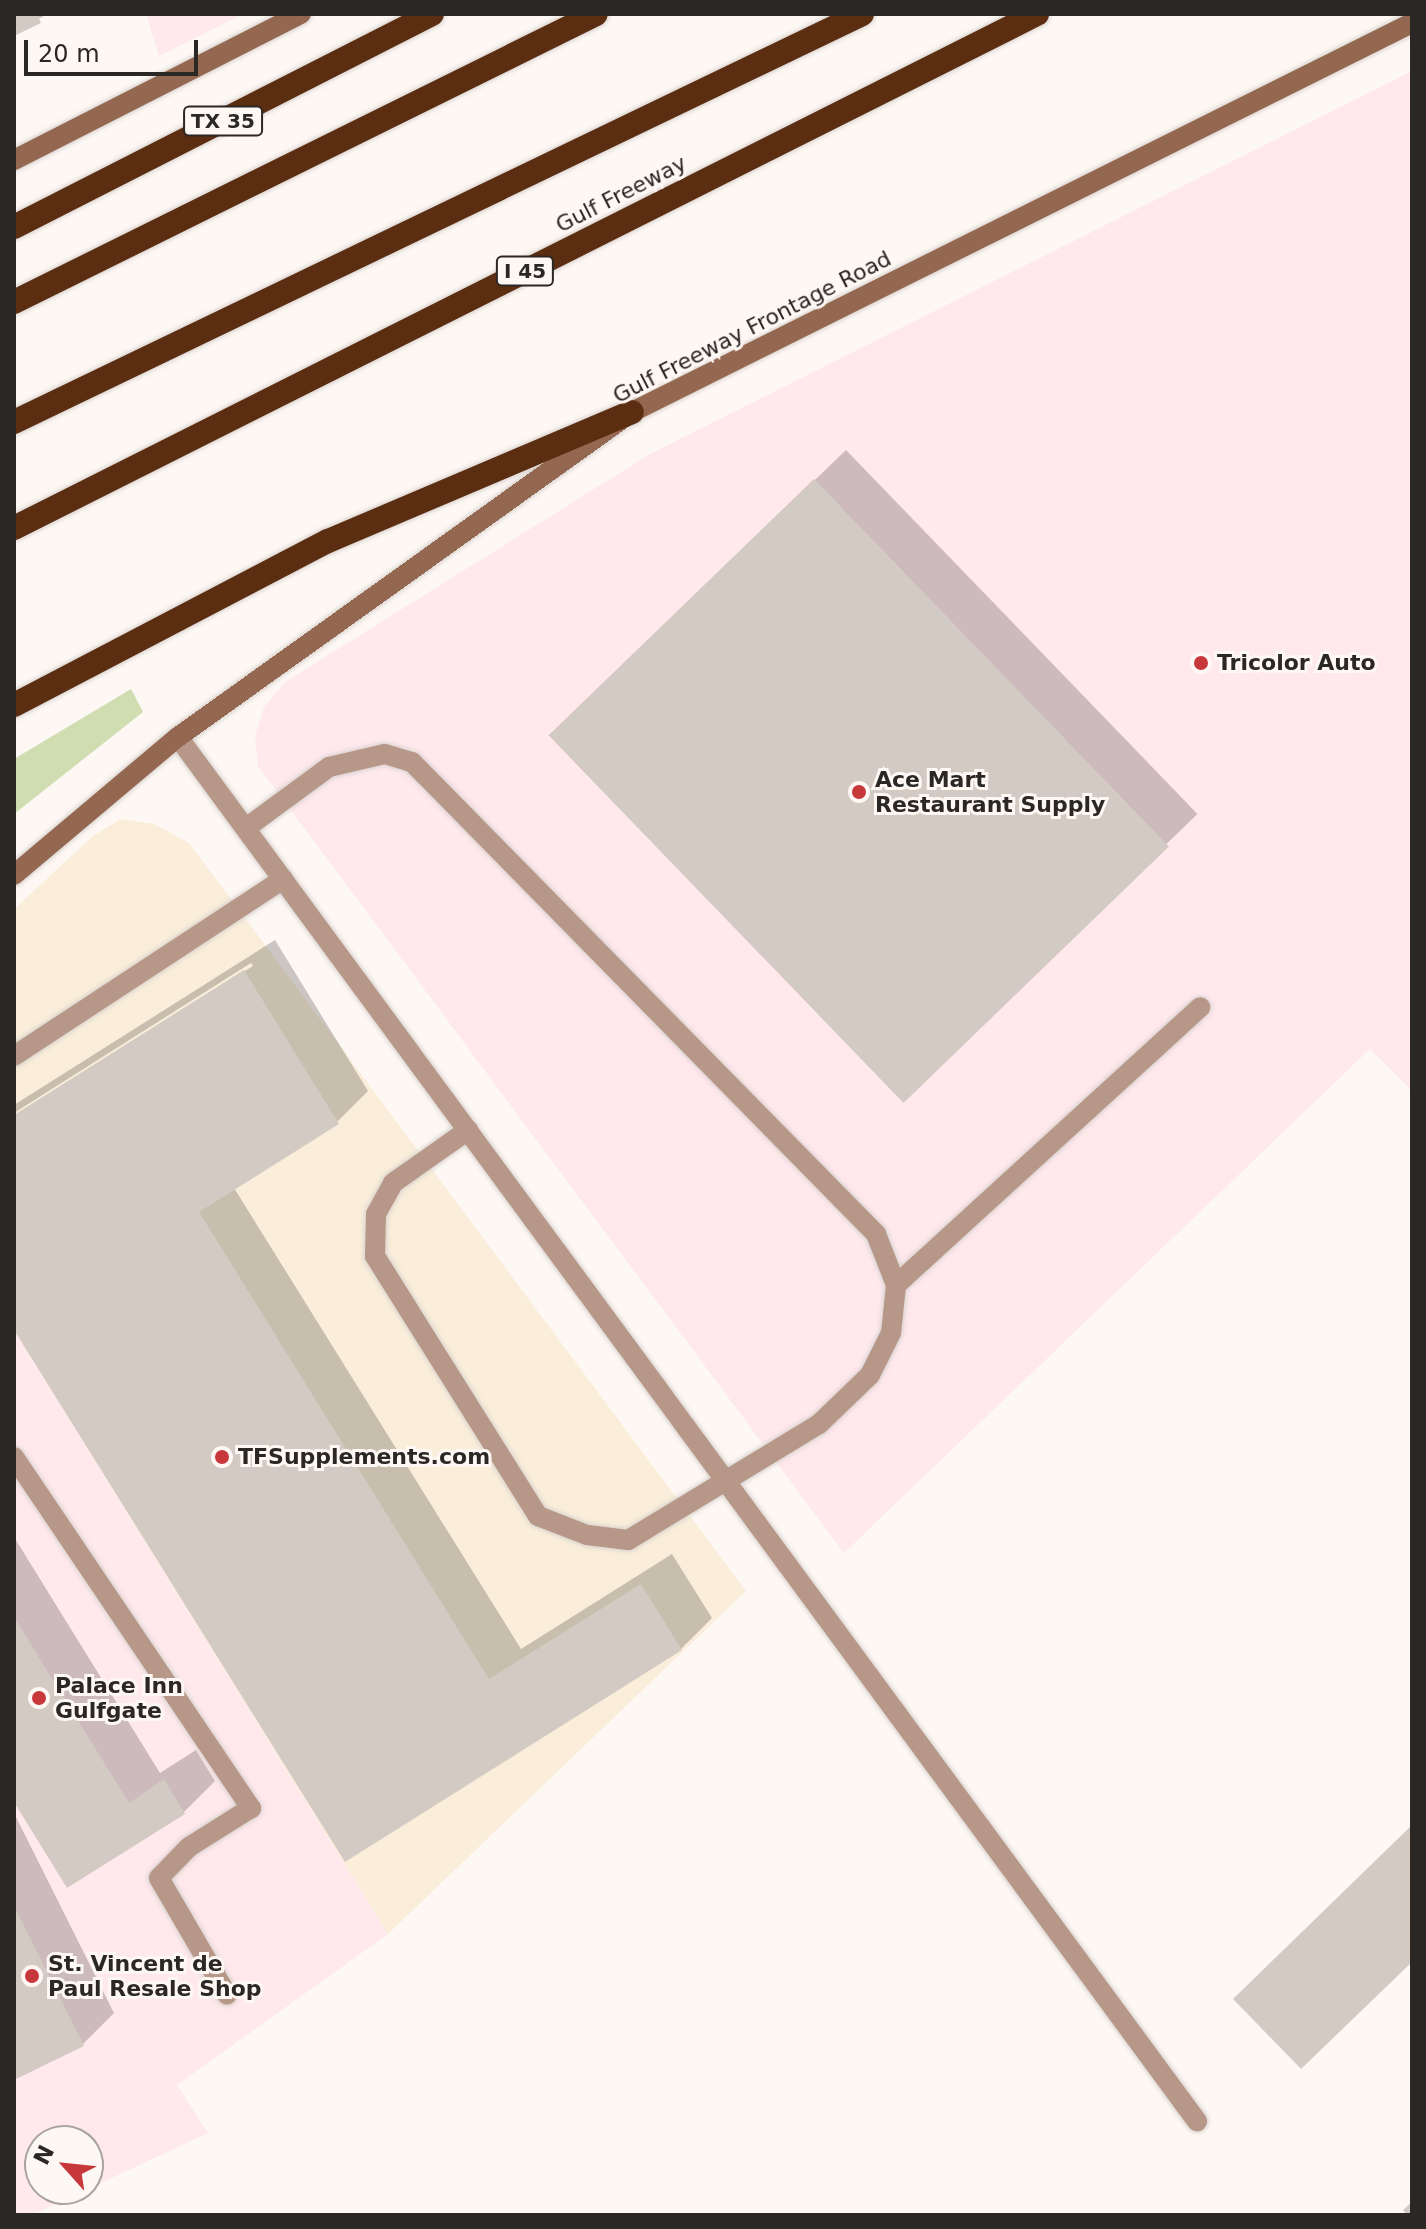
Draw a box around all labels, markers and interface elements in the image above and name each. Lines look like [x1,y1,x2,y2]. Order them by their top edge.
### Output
scale bar [28,24,202,74]
text: 20 m [38,40,100,68]
road number: TX 35 [183,105,263,137]
street label: Gulf Freeway [551,150,691,238]
street label: Gulf Freeway Frontage Road [608,245,896,409]
road number: I 45 [495,255,555,287]
place label: Tricolor Auto [1217,650,1376,676]
marker: Tricolor Auto [1192,654,1210,672]
place label: Ace Mart Restaurant Supply [875,766,1105,818]
marker: Ace Mart Restaurant Supply [850,783,868,801]
place label: TFSupplements.com [238,1444,490,1470]
marker: TFSupplements.com [213,1448,231,1466]
place label: Palace Inn Gulfgate [55,1672,183,1724]
marker: Palace Inn Gulfgate [30,1689,48,1707]
place label: St. Vincent de Paul Resale Shop [48,1950,262,2002]
marker: St. Vincent de Paul Resale Shop [23,1967,41,1985]
north arrow [24,2125,104,2205]
text: N [29,2141,59,2169]

